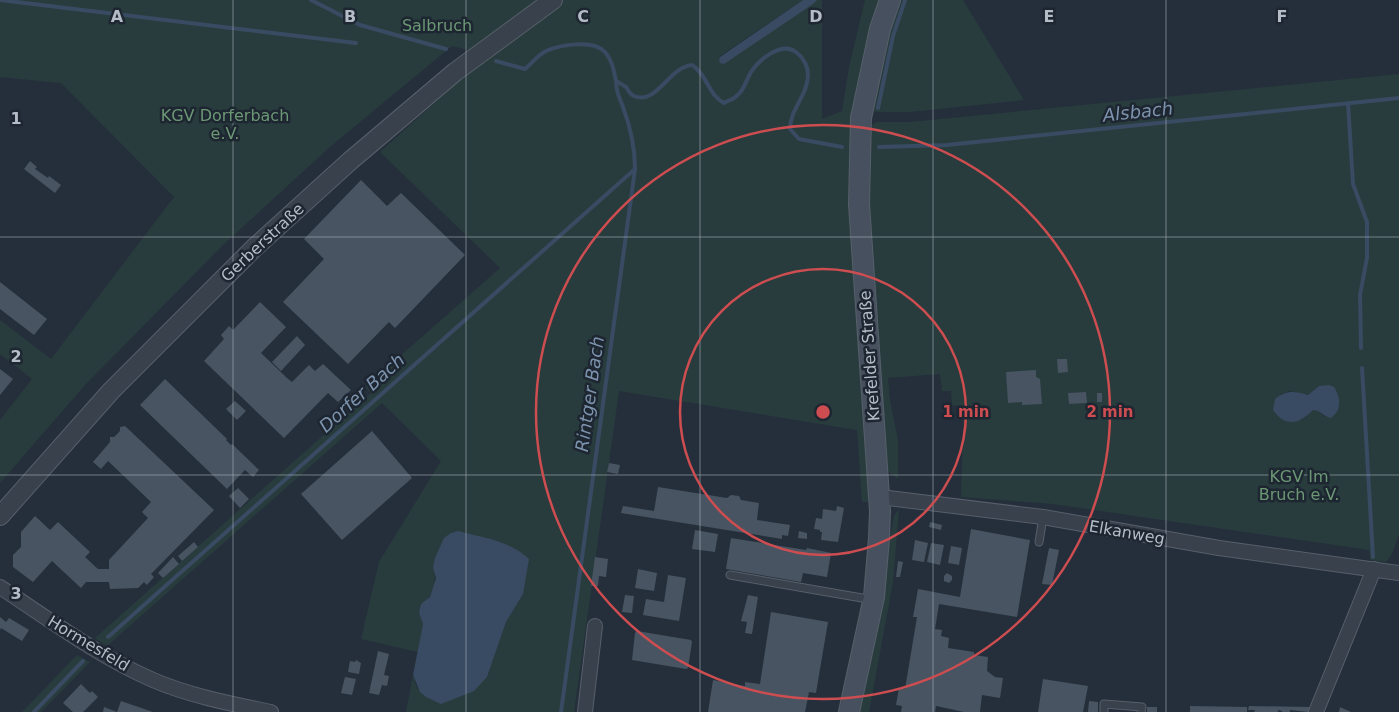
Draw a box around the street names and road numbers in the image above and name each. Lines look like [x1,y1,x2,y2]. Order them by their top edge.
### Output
street label: Gerberstraße [217,199,308,286]
street label: Krefelder Straße [855,290,884,422]
street label: Elkanweg [1088,516,1166,548]
street label: Hormesfeld [44,612,133,675]

